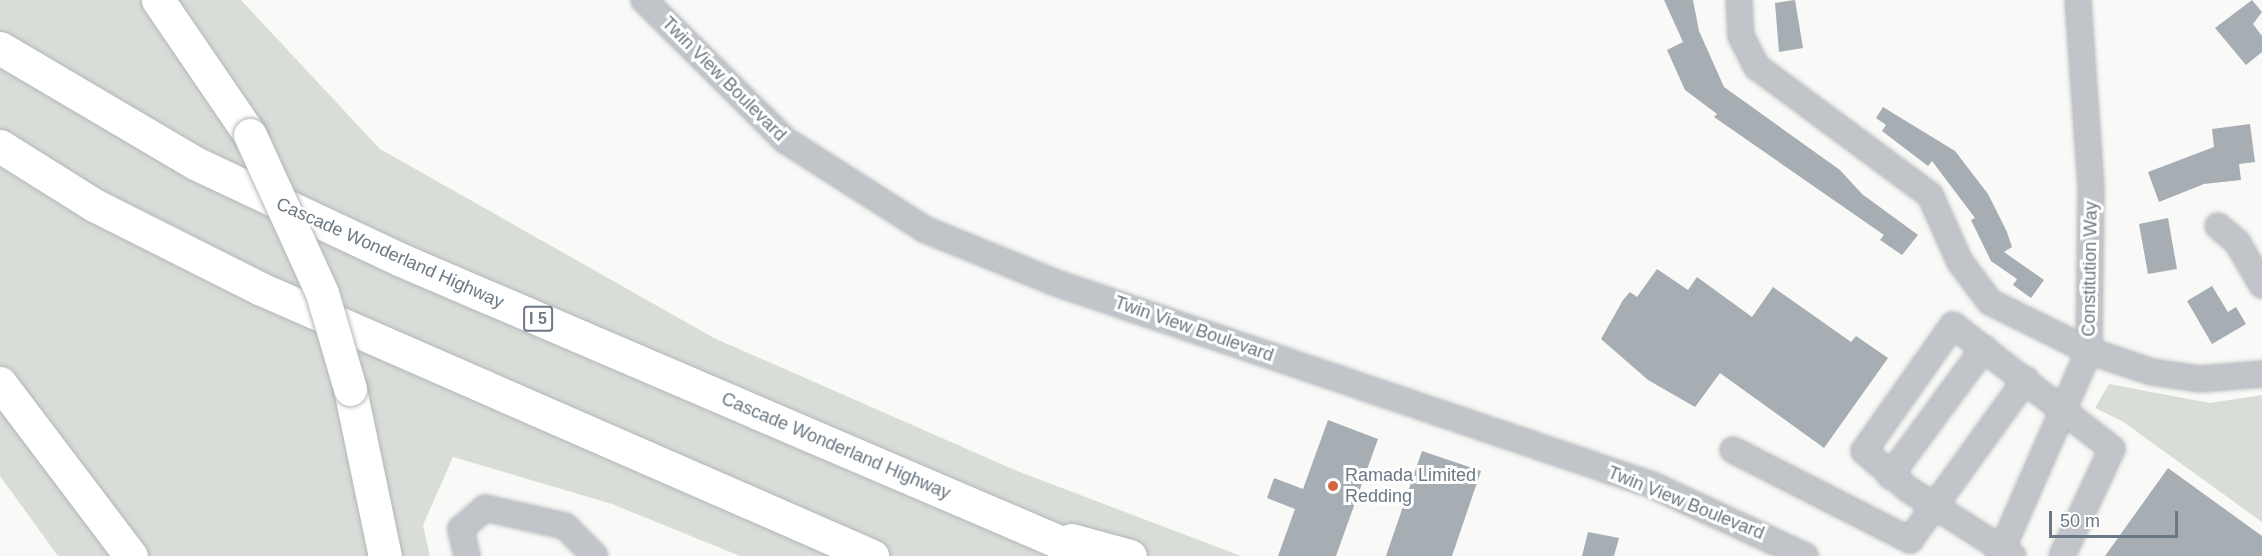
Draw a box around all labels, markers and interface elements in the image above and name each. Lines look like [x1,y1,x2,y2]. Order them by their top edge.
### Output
street label: Twin View Boulevard [657,12,791,146]
street label: Cascade Wonderland Highway [273,193,507,313]
street label: Constitution Way [2078,201,2102,337]
street label: Twin View Boulevard [1112,292,1276,366]
road number: I 5 [523,306,553,332]
street label: Cascade Wonderland Highway [718,388,954,504]
street label: Twin View Boulevard [1605,462,1767,544]
place label: Ramada Limited Redding [1345,465,1476,508]
marker: Ramada Limited Redding [1326,479,1340,493]
scale bar [2052,499,2181,537]
text: 50 m [2060,511,2100,531]

